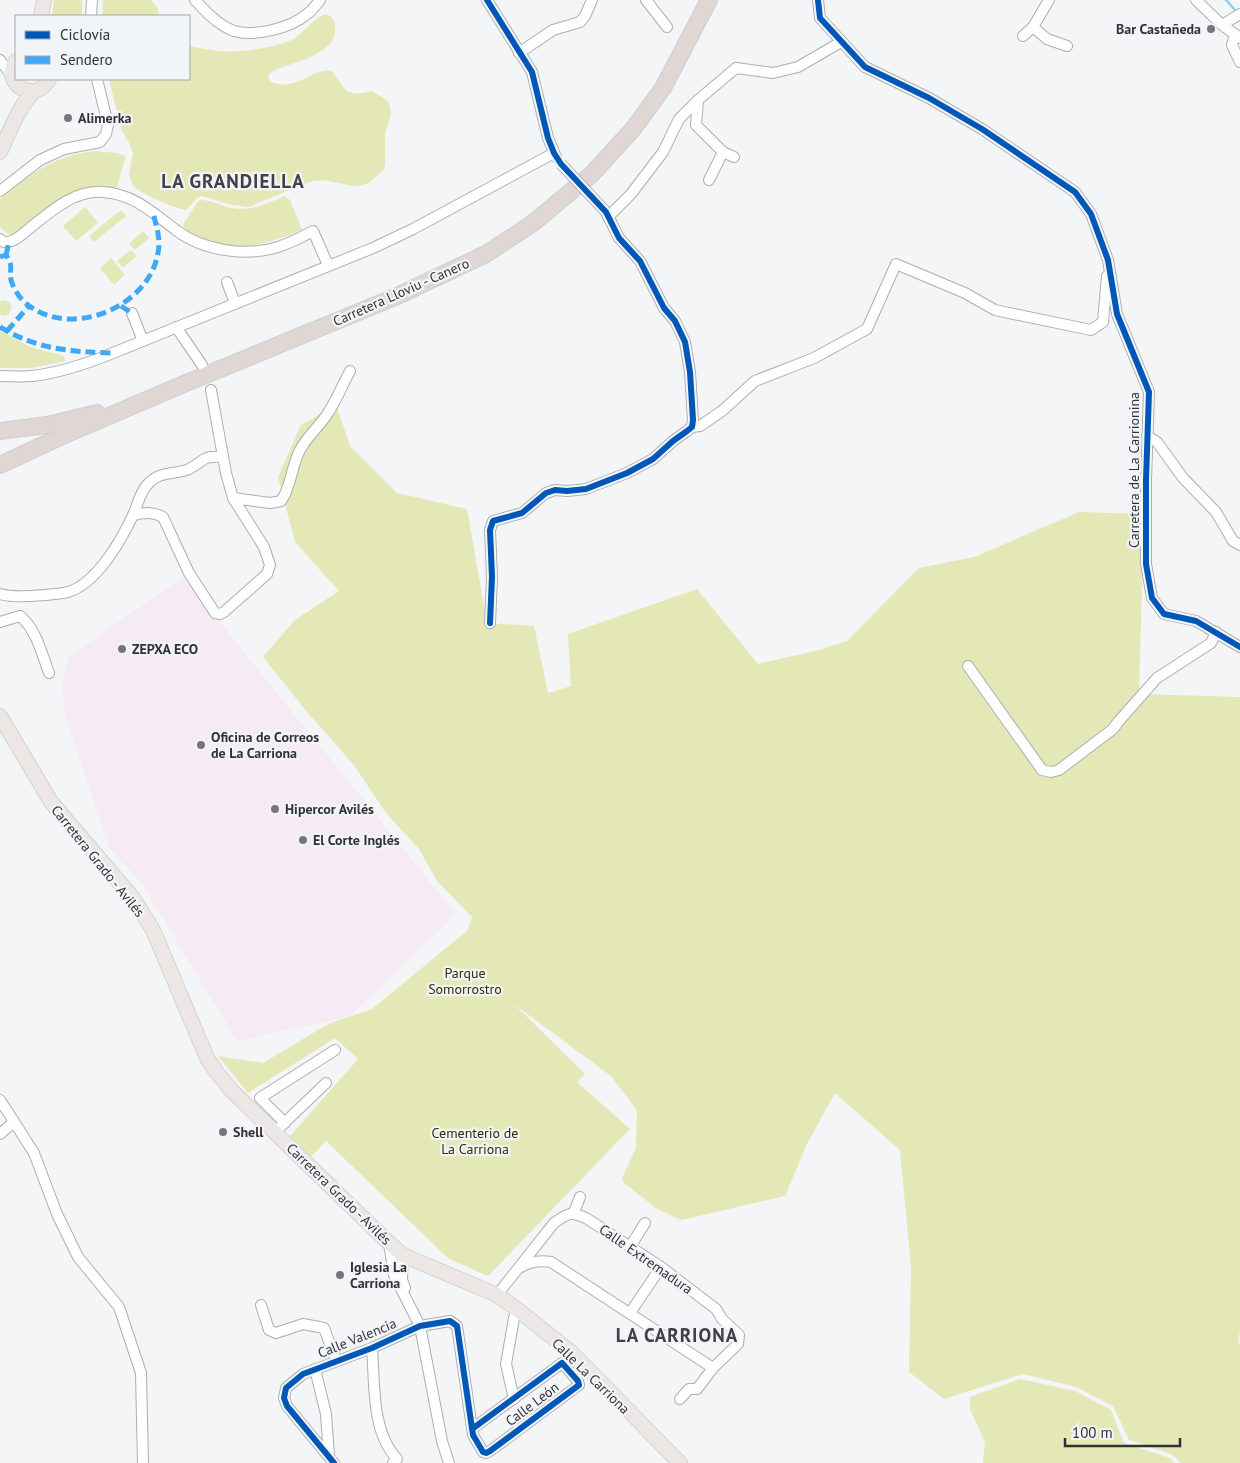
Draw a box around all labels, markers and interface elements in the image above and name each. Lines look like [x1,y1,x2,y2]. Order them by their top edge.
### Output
legend [15,15,190,80]
place label: Bar Castañeda [1116,20,1201,38]
marker: Bar Castañeda [1205,23,1217,35]
text: Ciclovía [60,25,110,44]
text: Sendero [60,50,113,69]
place label: Alimerka [78,109,132,127]
marker: Alimerka [62,112,74,124]
district label: LA GRANDIELLA [161,169,305,193]
street label: Carretera Lloviu - Canero [330,254,472,330]
street label: Carretera de La Carrionina [1125,392,1143,548]
place label: ZEPXA ECO [132,640,198,658]
marker: ZEPXA ECO [116,643,128,655]
place label: Oficina de Correos de La Carriona [211,728,319,762]
marker: Oficina de Correos de La Carriona [195,739,207,751]
place label: Hipercor Avilés [285,800,374,818]
street label: Carretera Grado - Avilés [47,801,149,921]
marker: Hipercor Avilés [269,803,281,815]
place label: El Corte Inglés [313,831,400,849]
marker: El Corte Inglés [297,834,309,846]
park label: Parque Somorrostro [428,964,502,998]
place label: Shell [233,1123,264,1141]
park label: Cementerio de La Carriona [432,1124,518,1158]
marker: Shell [217,1126,229,1138]
street label: Carretera Grado - Avilés [283,1139,395,1249]
street label: Calle Extremadura [596,1220,696,1298]
place label: Iglesia La Carriona [350,1258,407,1292]
marker: Iglesia La Carriona [334,1269,346,1281]
street label: Calle Valencia [315,1314,399,1362]
district label: LA CARRIONA [616,1323,738,1347]
street label: Calle La Carriona [548,1334,634,1418]
street label: Calle León [502,1378,562,1430]
scale bar [1065,1416,1180,1448]
text: 100 m [1072,1423,1113,1442]

